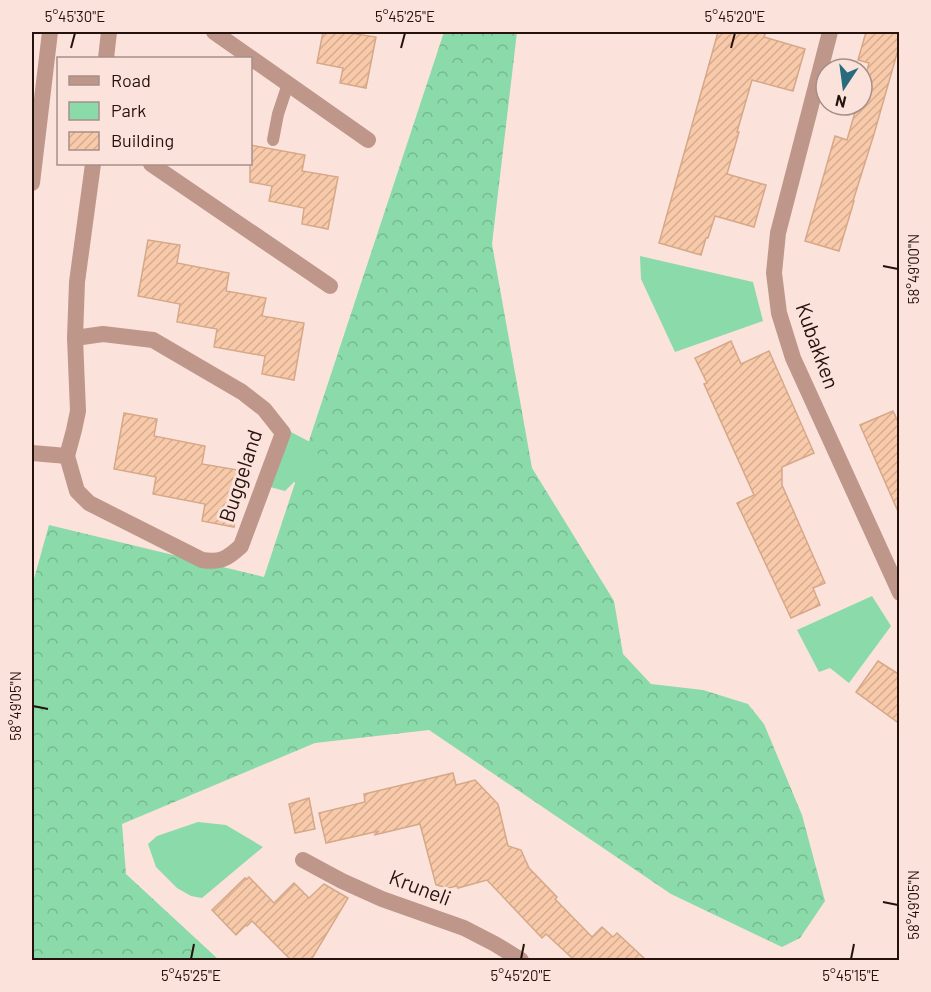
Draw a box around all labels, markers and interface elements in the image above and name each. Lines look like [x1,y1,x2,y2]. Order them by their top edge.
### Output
text: 5°45'30"E [45,7,105,25]
text: 5°45'25"E [375,7,435,25]
text: 5°45'20"E [705,7,765,25]
legend [57,57,252,165]
north arrow [814,57,874,117]
text: Road [111,69,151,91]
text: N [833,92,848,113]
text: Park [111,99,146,121]
text: Building [111,129,174,151]
text: 58°49'00"N [904,234,922,304]
street label: Kubakken [791,299,845,392]
street label: Buggeland [213,426,266,525]
text: 58°49'05"N [6,671,24,741]
street label: Kruneli [386,863,455,910]
text: 58°49'05"N [904,870,922,940]
text: 5°45'25"E [161,966,221,984]
text: 5°45'20"E [491,966,551,984]
text: 5°45'15"E [822,966,880,984]

